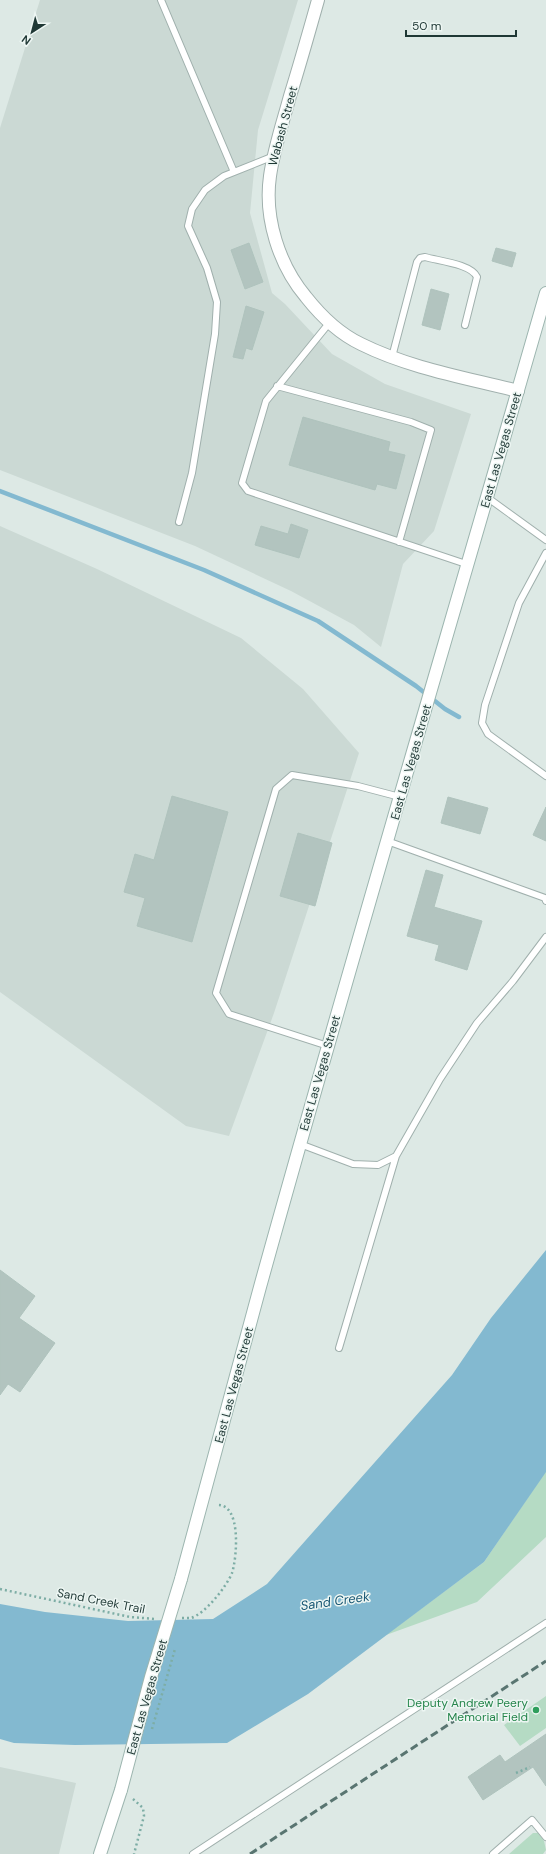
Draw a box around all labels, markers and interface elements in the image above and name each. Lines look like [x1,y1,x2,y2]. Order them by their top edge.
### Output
north arrow [12,12,52,52]
scale bar [406,12,516,38]
text: 50 m [412,18,441,34]
text: N [19,32,33,48]
street label: Wabash Street [265,84,301,168]
street label: East Las Vegas Street [477,390,525,510]
street label: East Las Vegas Street [387,702,435,822]
street label: East Las Vegas Street [296,1013,344,1133]
street label: East Las Vegas Street [211,1325,257,1445]
street label: Sand Creek Trail [56,1585,146,1617]
water label: Sand Creek [299,1588,371,1614]
street label: East Las Vegas Street [123,1637,171,1757]
place label: Deputy Andrew Peery Memorial Field [407,1695,528,1725]
marker: Deputy Andrew Peery Memorial Field [531,1705,541,1715]

